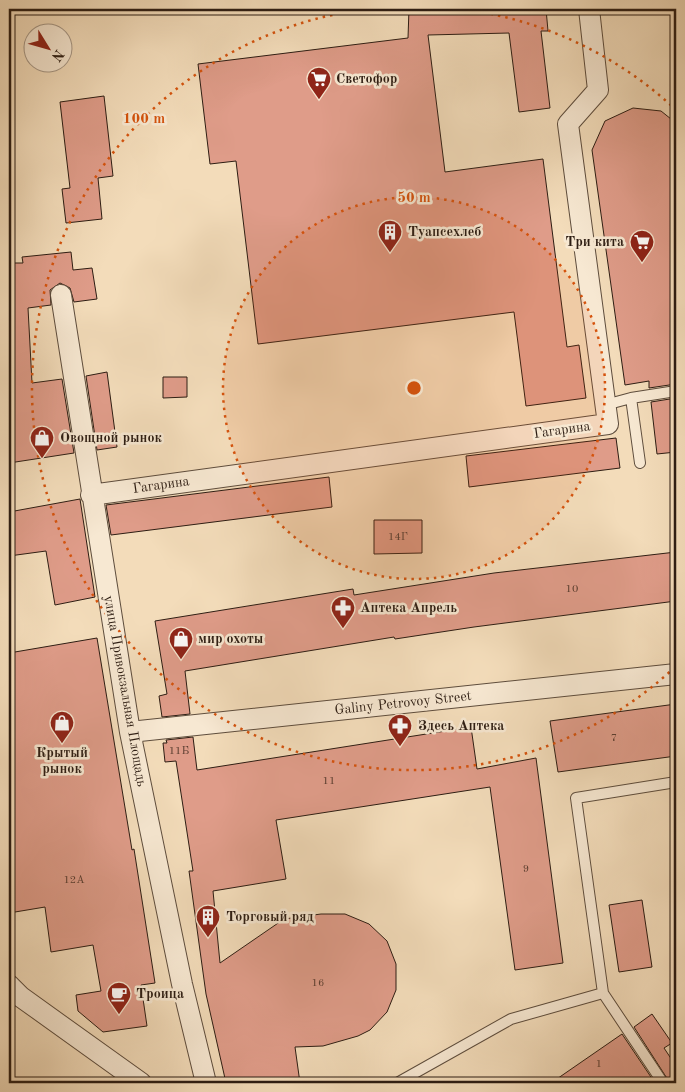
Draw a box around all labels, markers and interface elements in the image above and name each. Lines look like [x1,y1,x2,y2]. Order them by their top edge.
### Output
north arrow [22,22,72,72]
text: N [49,47,66,64]
supermarket icon: Светофор [306,66,332,100]
place label: Светофор [336,72,397,87]
text: 100 m [123,112,165,127]
text: 50 m [397,191,431,206]
building icon: Туапсехлеб [377,219,403,253]
place label: Туапсехлеб [408,225,481,239]
supermarket icon: Три кита [629,229,655,263]
place label: Три кита [565,235,624,249]
centre of rings [405,379,423,397]
street label: Гагарина [533,419,591,441]
shop icon: Овощной рынок [29,425,55,459]
place label: Овощной рынок [60,431,163,445]
street label: Гагарина [132,474,190,496]
house number: 14Г [388,532,408,543]
house number: 10 [566,584,578,595]
street label: улица Привокзальная Площадь [101,594,149,788]
pharmacy icon: Аптека Апрель [330,595,356,629]
place label: Аптека Апрель [360,601,457,615]
shop icon: мир охоты [168,626,194,660]
place label: мир охоты [198,632,264,646]
street label: Galiny Petrovoy Street [334,689,472,717]
shop icon: Крытый рынок [49,710,75,744]
pharmacy icon: Здесь Аптека [387,713,413,747]
place label: Здесь Аптека [418,719,504,733]
house number: 7 [611,733,617,744]
place label: Крытый рынок [36,746,88,776]
house number: 11Б [169,746,189,757]
house number: 11 [323,776,335,787]
house number: 9 [523,864,529,875]
house number: 12А [63,875,85,886]
building icon: Торговый ряд [195,904,221,938]
place label: Торговый ряд [226,910,314,924]
house number: 16 [312,978,324,989]
cafe icon: Троица [106,981,132,1015]
place label: Троица [136,987,184,1001]
house number: 1 [596,1059,602,1070]

